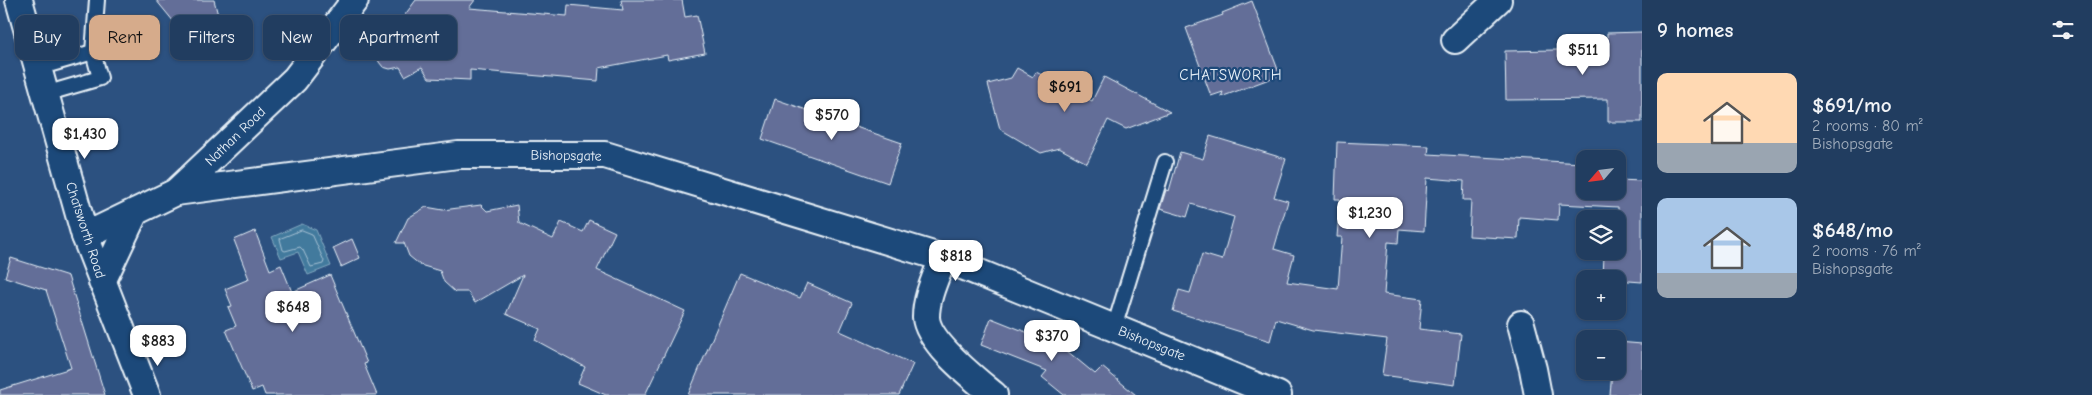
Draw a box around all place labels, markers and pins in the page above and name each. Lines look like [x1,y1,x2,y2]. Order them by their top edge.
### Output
pin: $511 [1553,34,1613,76]
pin: $691 [1035,70,1095,113]
pin: $570 [802,98,862,141]
pin: $1,430 [44,118,126,160]
pin: $1,230 [1329,196,1411,239]
pin: $818 [926,240,986,282]
pin: $648 [263,290,323,333]
pin: $370 [1022,320,1082,362]
pin: $883 [128,324,188,367]

